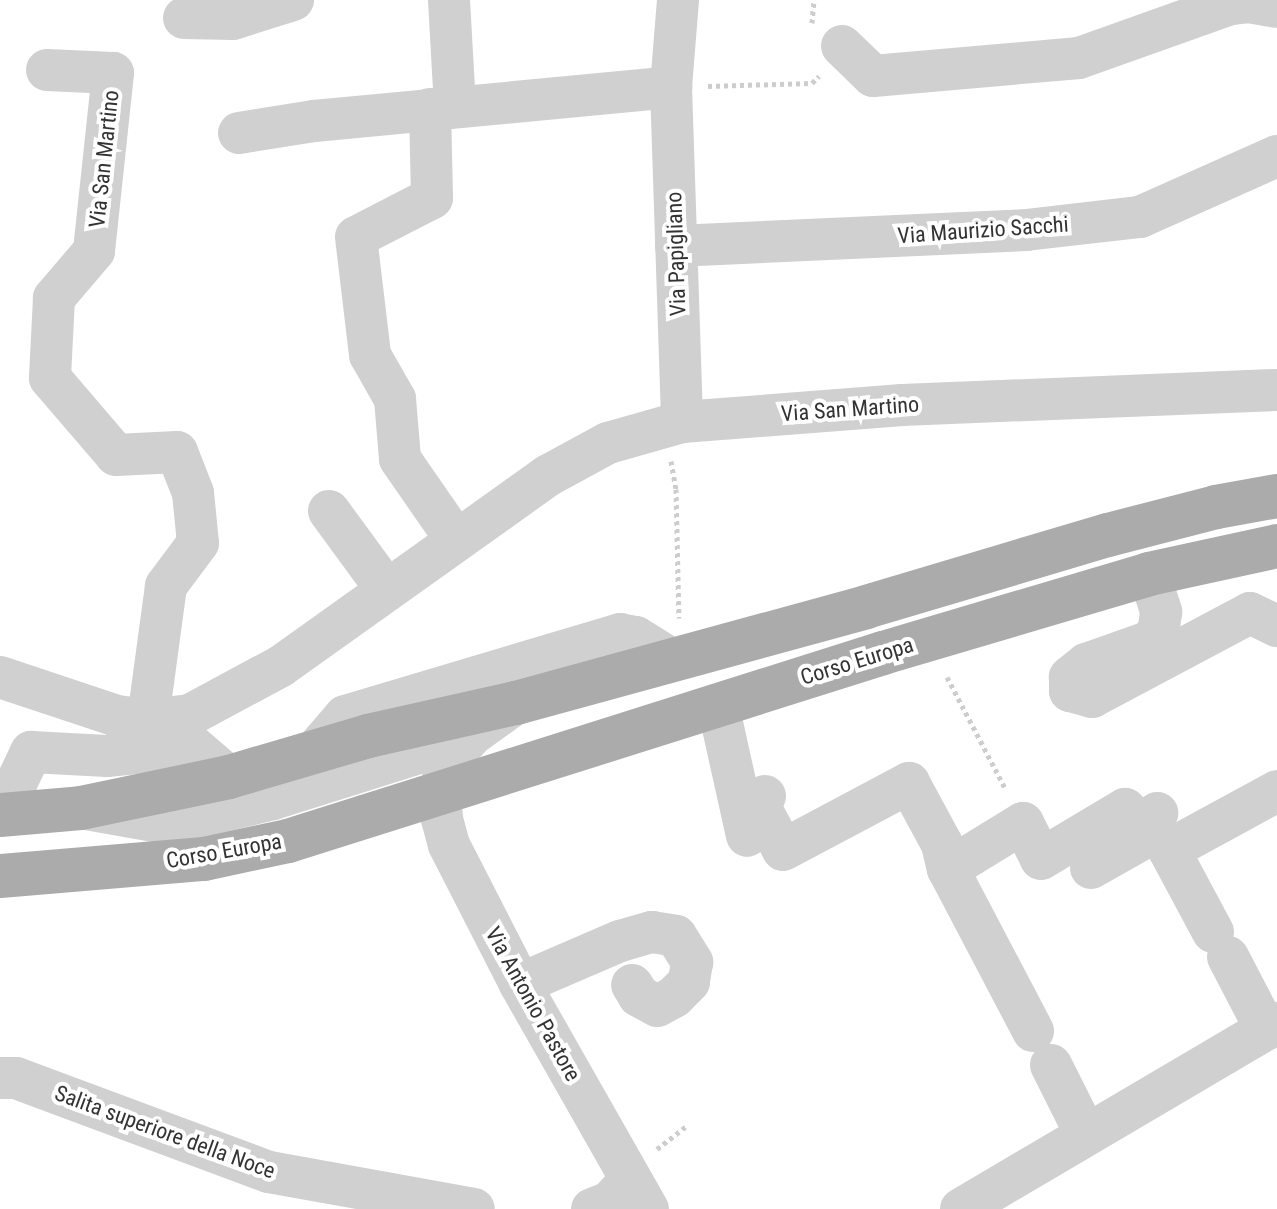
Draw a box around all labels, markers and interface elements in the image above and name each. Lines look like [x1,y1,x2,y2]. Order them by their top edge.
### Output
street label: Via San Martino [84,89,124,229]
street label: Via Papigliano [661,191,691,317]
street label: Via Maurizio Sacchi [897,211,1069,249]
street label: Via San Martino [780,391,920,427]
street label: Corso Europa [797,631,917,691]
street label: Corso Europa [164,828,284,874]
street label: Via Antonio Pastore [480,922,586,1086]
street label: Salita superiore della Noce [51,1080,279,1184]

